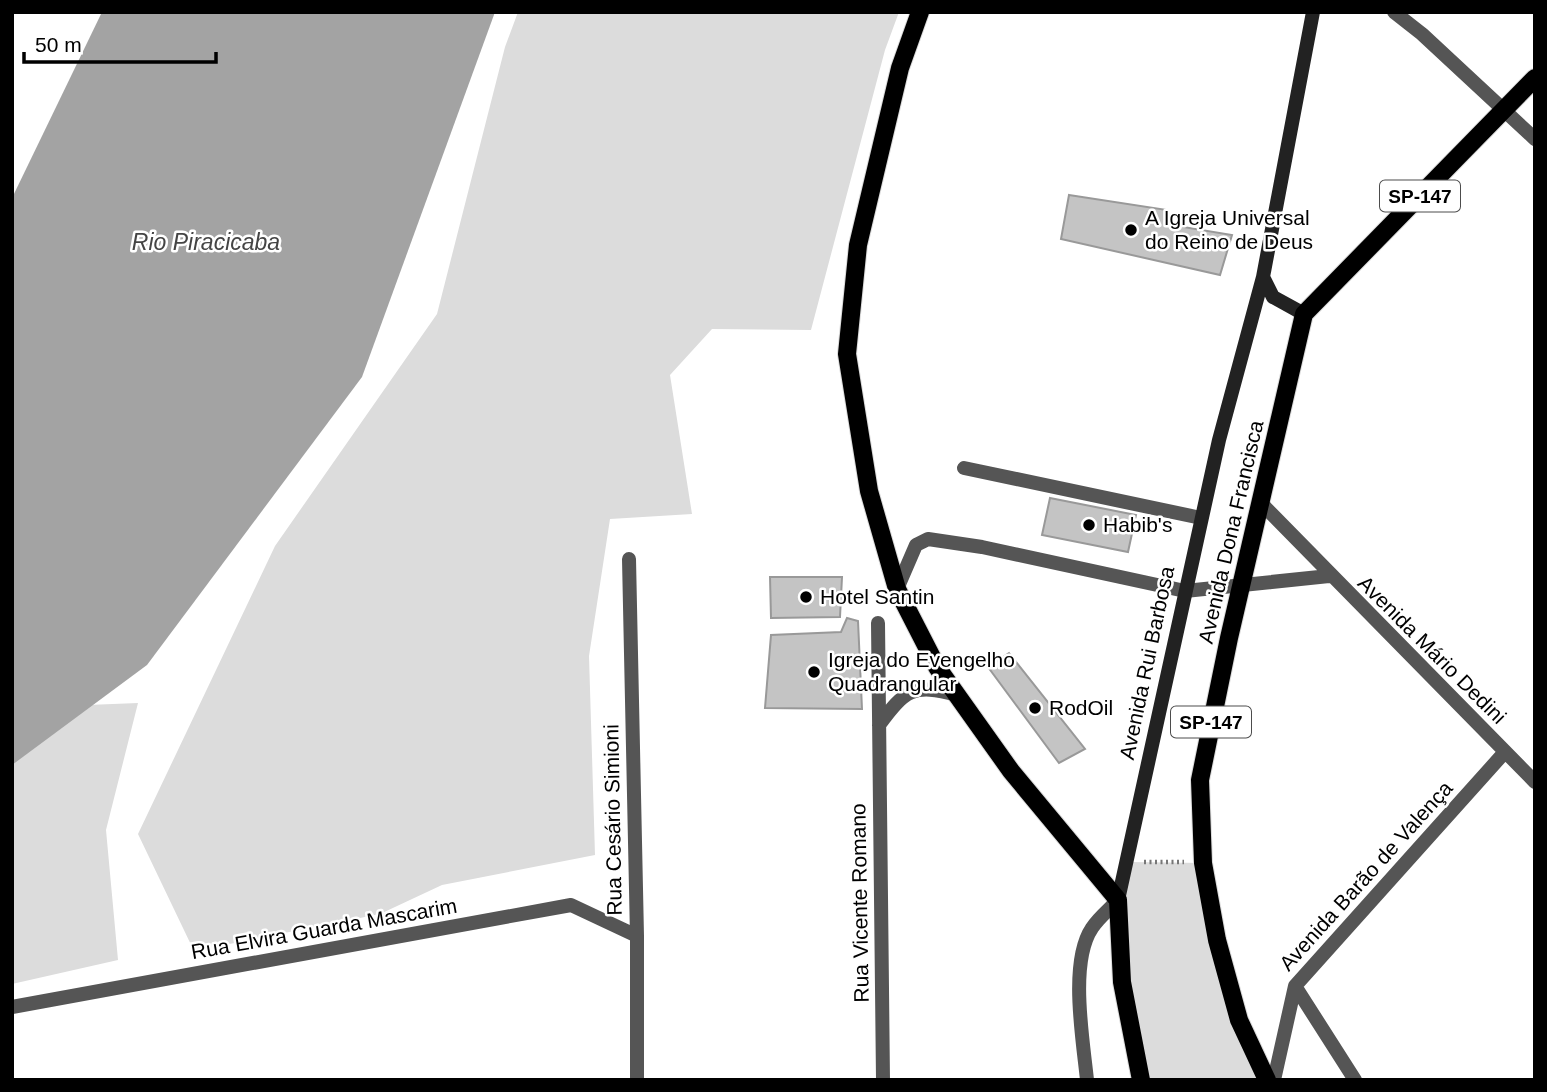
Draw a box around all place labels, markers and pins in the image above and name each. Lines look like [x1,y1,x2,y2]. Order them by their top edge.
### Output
place label: A Igreja Universal do Reino de Deus [1145,206,1313,253]
marker: A Igreja Universal do Reino de Deus [1123,222,1139,238]
place label: Habib's [1103,513,1172,536]
marker: Habib's [1081,517,1097,533]
place label: Hotel Santin [820,585,934,608]
marker: Hotel Santin [798,589,814,605]
place label: Igreja do Evengelho Quadrangular [828,648,1015,695]
marker: Igreja do Evengelho Quadrangular [806,664,822,680]
place label: RodOil [1049,696,1113,719]
marker: RodOil [1027,700,1043,716]

